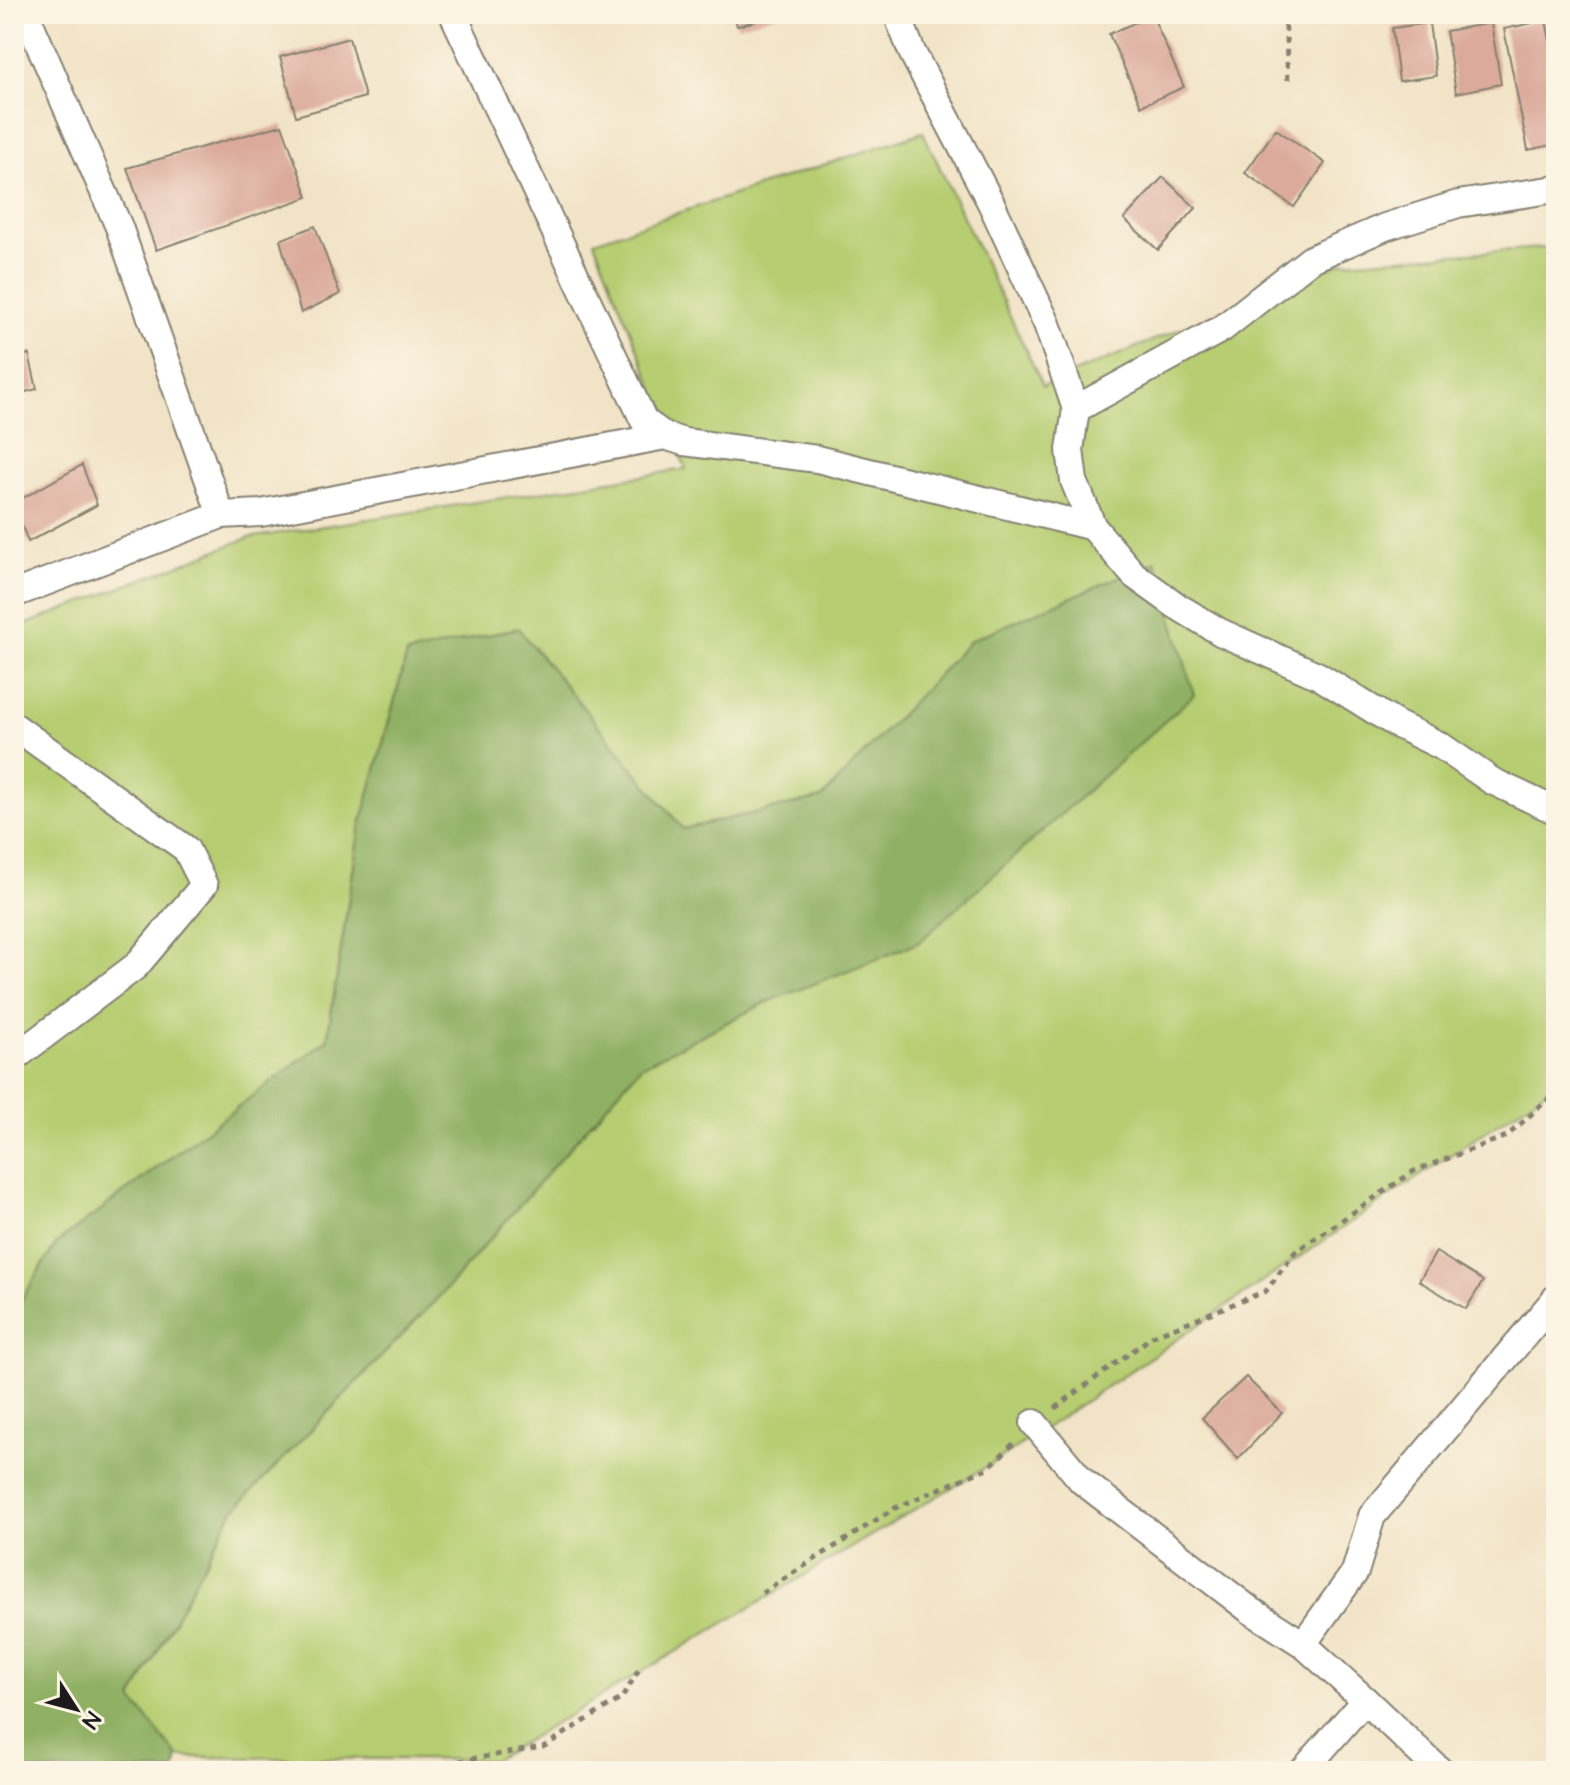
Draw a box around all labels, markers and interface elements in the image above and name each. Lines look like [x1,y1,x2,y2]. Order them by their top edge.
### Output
north arrow [36,1669,116,1749]
text: N [74,1705,108,1735]

